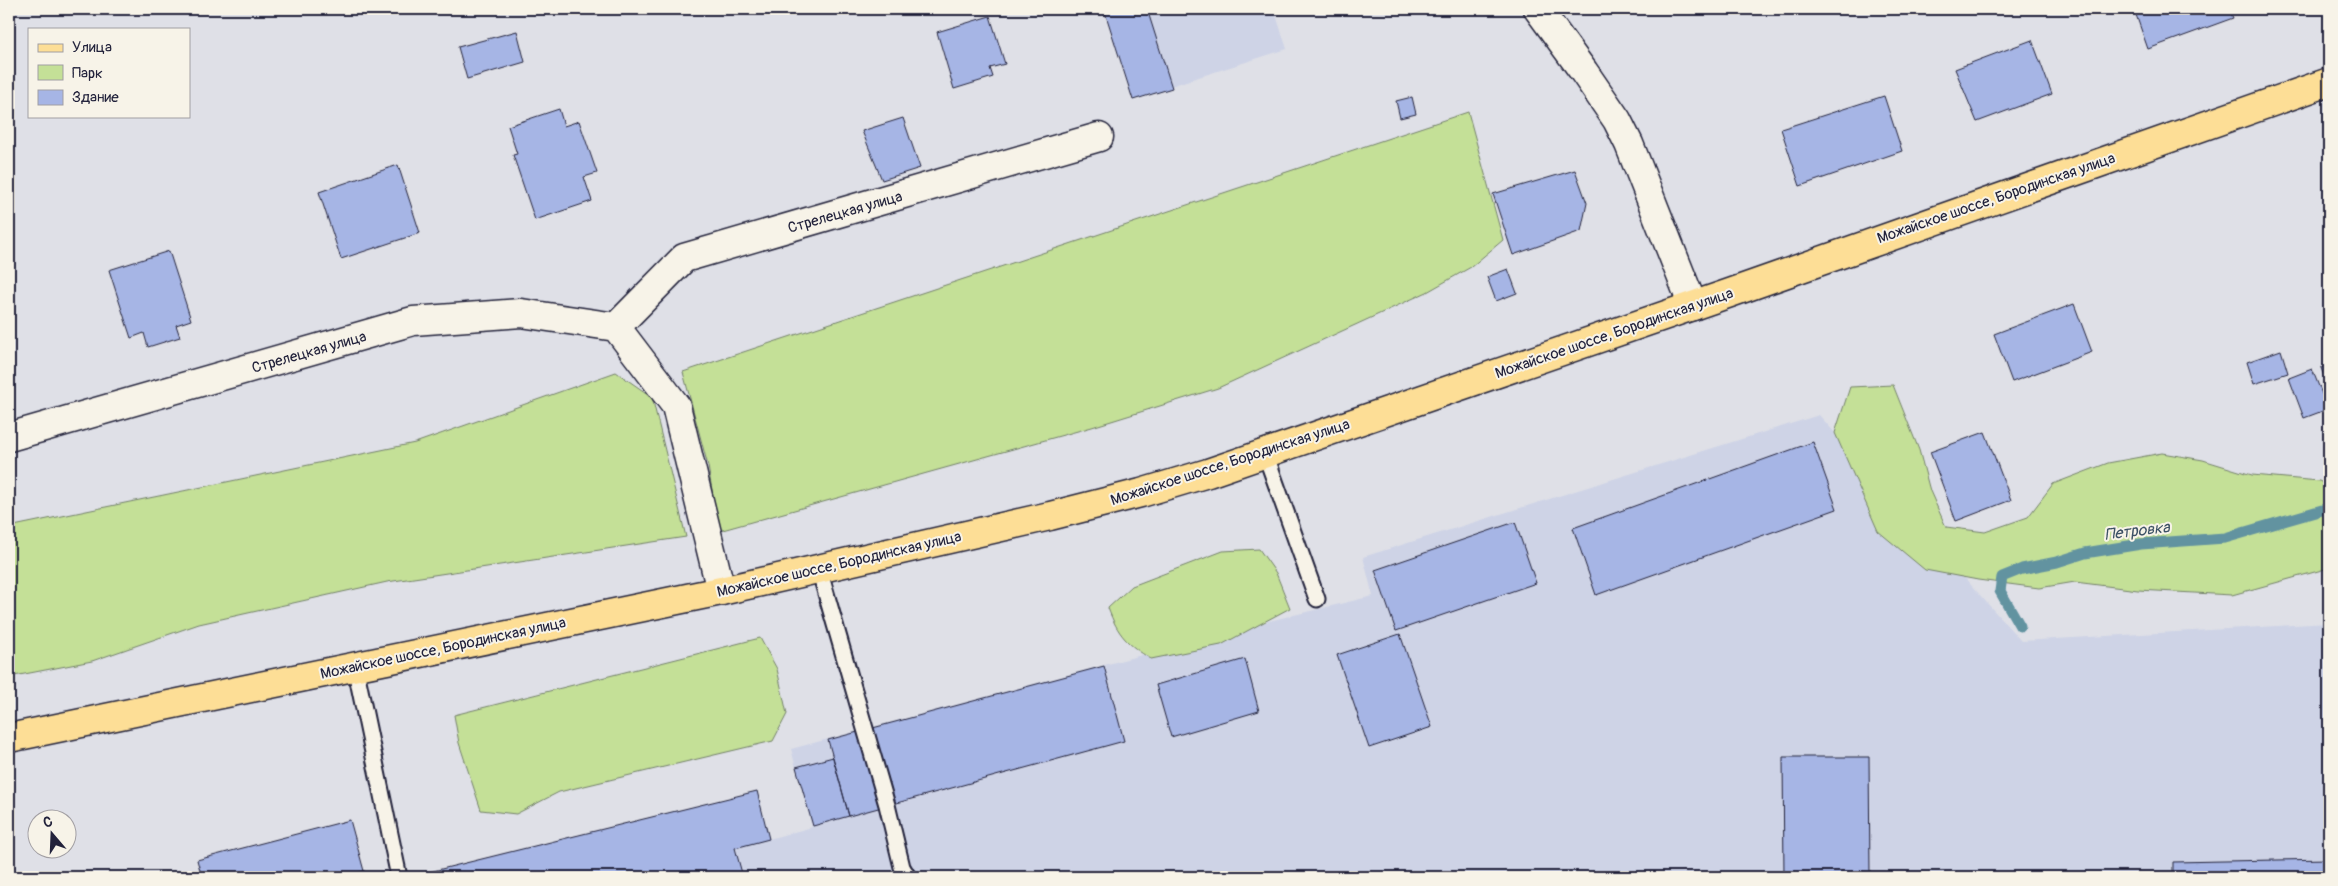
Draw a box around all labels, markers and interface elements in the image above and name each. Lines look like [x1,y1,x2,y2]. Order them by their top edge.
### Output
legend [28,28,190,118]
text: Улица [72,38,112,57]
text: Парк [72,64,103,83]
text: Здание [72,88,119,107]
street label: Можайское шоссе, Бородинская улица [1875,149,2118,248]
street label: Стрелецкая улица [786,187,905,238]
street label: Можайское шоссе, Бородинская улица [1493,284,1736,383]
street label: Стрелецкая улица [250,327,369,378]
street label: Можайское шоссе, Бородинская улица [1108,415,1352,510]
water label: Петровка [2104,517,2172,545]
street label: Можайское шоссе, Бородинская улица [715,527,963,602]
street label: Можайское шоссе, Бородинская улица [319,613,568,684]
north arrow [28,808,78,858]
text: С [41,813,55,832]

